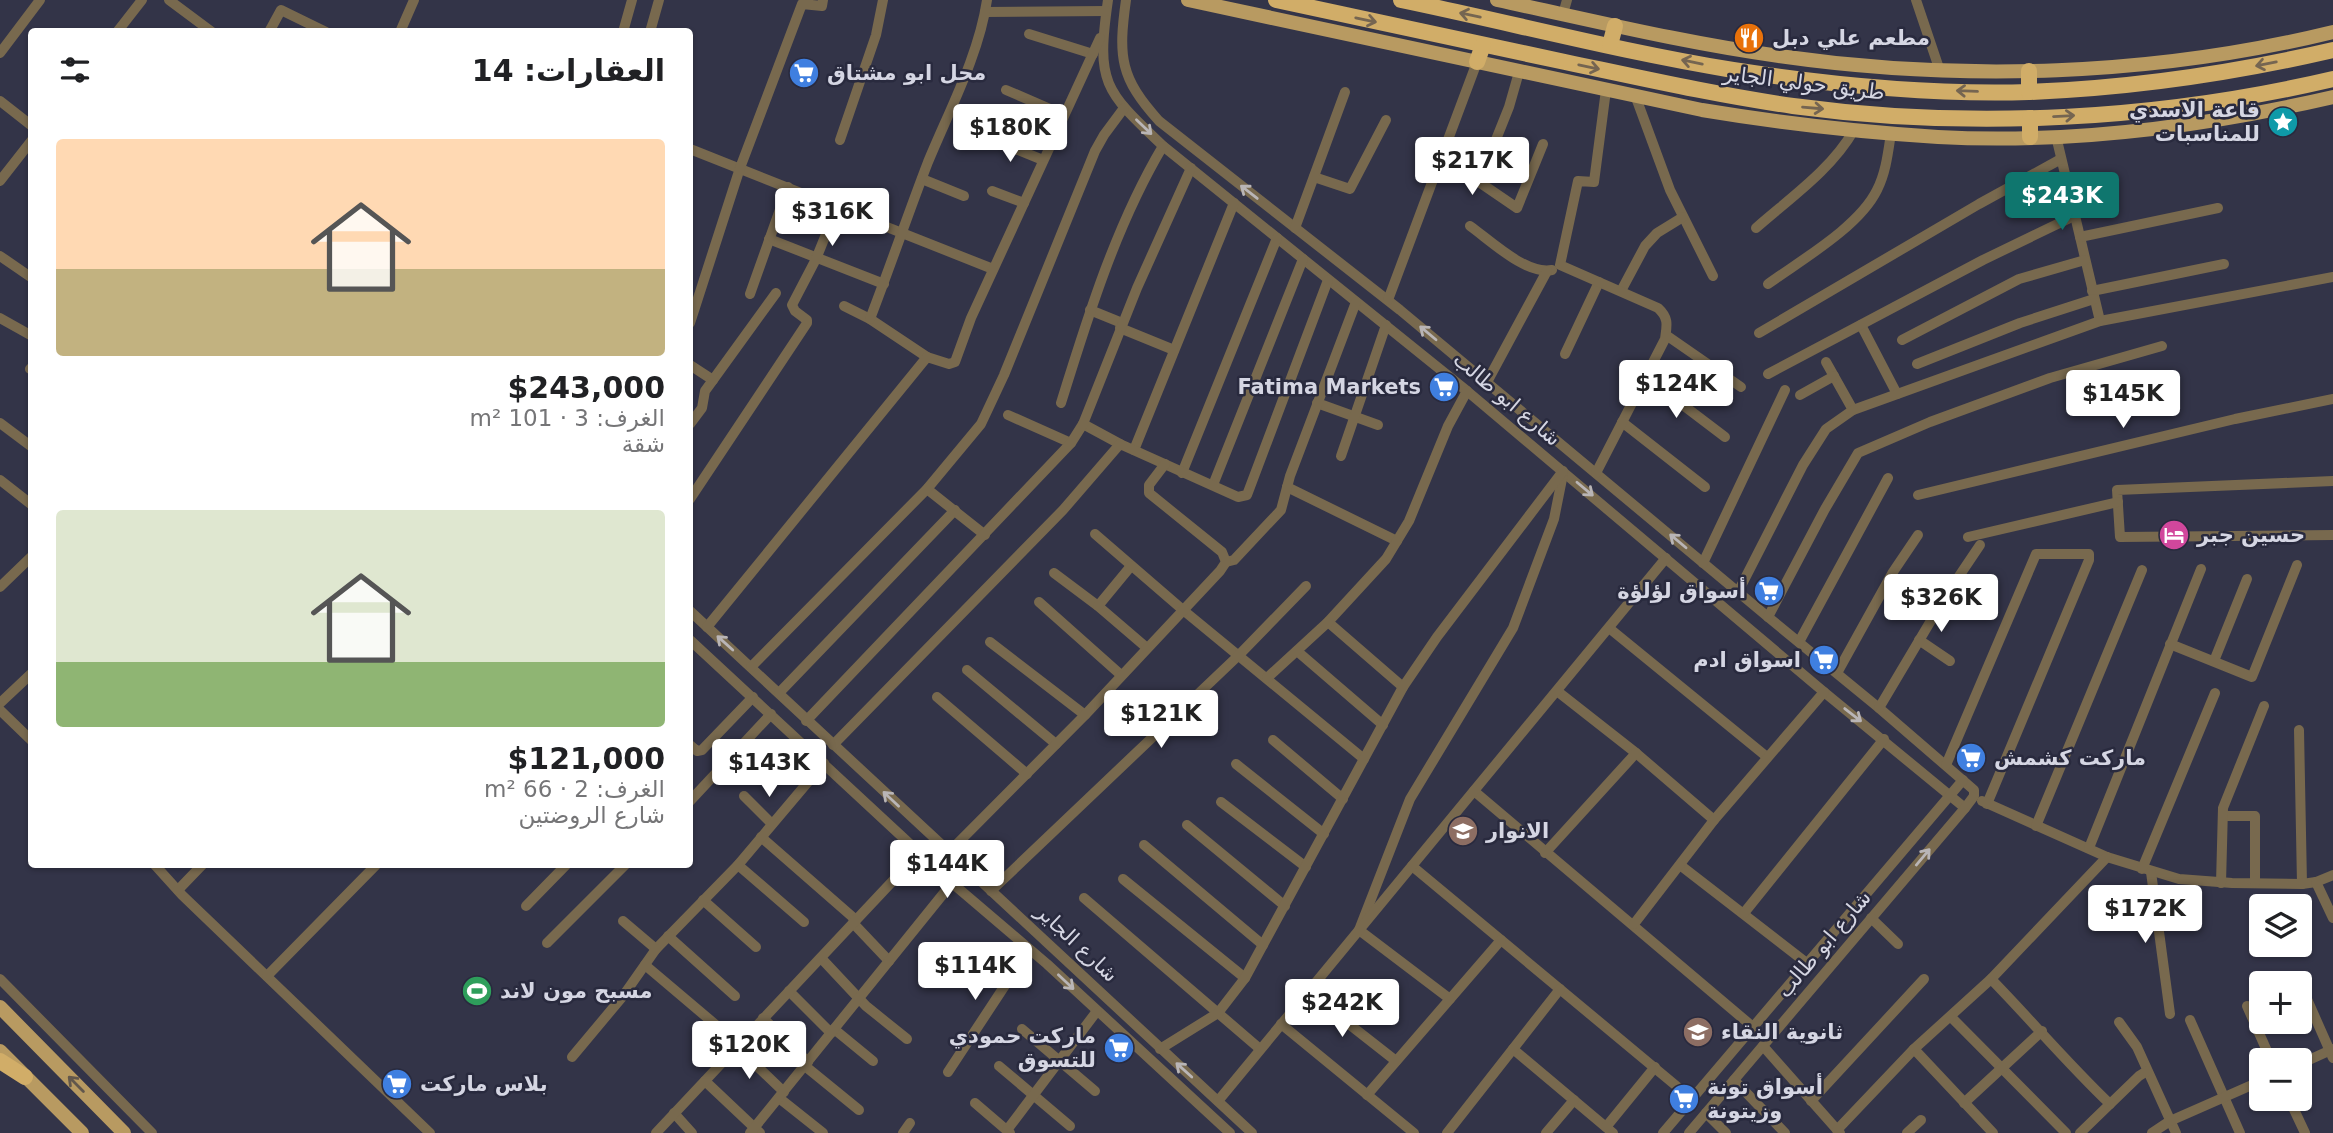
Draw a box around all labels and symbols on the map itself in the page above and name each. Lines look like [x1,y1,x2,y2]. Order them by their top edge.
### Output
one-way arrow [1459,8,1482,21]
one-way arrow [1355,14,1377,27]
restaurant icon: مطعم علي دبل [1732,21,1766,55]
place label: مطعم علي دبل [1772,26,1930,50]
one-way arrow [1681,55,1704,68]
supermarket icon: محل ابو مشتاق [787,56,821,90]
one-way arrow [2255,58,2278,71]
place label: محل ابو مشتاق [827,61,986,85]
one-way arrow [1577,61,1600,75]
street label: طريق حولي الجاير [1721,61,1886,105]
one-way arrow [1956,85,1979,98]
place label: قاعة الاسدي للمناسبات [2129,98,2260,146]
one-way arrow [1801,102,1824,115]
pin: $180K [961,104,1059,164]
place icon: قاعة الاسدي للمناسبات [2266,105,2300,139]
one-way arrow [2052,109,2075,122]
one-way arrow [1135,119,1152,136]
pin: $217K [1423,138,1521,197]
pin: $243K [2013,173,2111,232]
one-way arrow [1241,184,1259,199]
pin: $316K [783,188,881,248]
one-way arrow [1419,325,1437,341]
street label: شارع ابو طالب [1448,347,1566,451]
pin: $124K [1627,360,1725,420]
supermarket icon: Fatima Markets [1427,370,1461,404]
pin: $145K [2074,370,2172,430]
place label: Fatima Markets [1238,375,1421,399]
one-way arrow [1575,481,1593,497]
hotel icon: حسين جبر [2157,518,2191,552]
place label: حسين جبر [2196,523,2305,547]
one-way arrow [1669,534,1687,549]
supermarket icon: أسواق لؤلؤة [1752,574,1786,608]
pin: $326K [1892,574,1990,634]
place label: أسواق لؤلؤة [1617,576,1746,603]
one-way arrow [717,635,734,652]
supermarket icon: اسواق ادم [1807,643,1841,677]
place label: اسواق ادم [1693,648,1801,672]
pin: $121K [1112,690,1210,750]
one-way arrow [1843,707,1861,722]
pin: $143K [720,740,818,799]
supermarket icon: ماركت كشمش [1954,741,1988,775]
place label: ماركت كشمش [1994,746,2146,770]
one-way arrow [883,791,900,808]
school or university icon: الانوار [1446,814,1480,848]
place label: الانوار [1485,819,1549,843]
pin: $144K [898,841,996,900]
one-way arrow [1915,848,1931,866]
street label: شارع ابو طالب [1772,885,1876,1003]
pin: $172K [2096,886,2194,945]
street label: شارع الجاير [1030,898,1123,987]
pin: $114K [926,942,1024,1002]
sports icon: مسبح مون لاند [460,974,494,1008]
one-way arrow [1057,974,1074,991]
place label: مسبح مون لاند [500,979,652,1003]
pin: $242K [1293,979,1391,1039]
school or university icon: ثانوية النقاء [1681,1015,1715,1049]
place label: ثانوية النقاء [1721,1020,1843,1044]
pin: $120K [700,1021,798,1081]
place label: ماركت حمودي للتسوق [949,1024,1096,1072]
supermarket icon: ماركت حمودي للتسوق [1102,1031,1136,1065]
one-way arrow [1175,1062,1193,1078]
supermarket icon: بلاس ماركت [380,1067,414,1101]
place label: بلاس ماركت [420,1072,548,1096]
place label: أسواق تونة وزيتونة [1707,1072,1823,1123]
one-way arrow [67,1076,84,1093]
supermarket icon: أسواق تونة وزيتونة [1667,1082,1701,1116]

